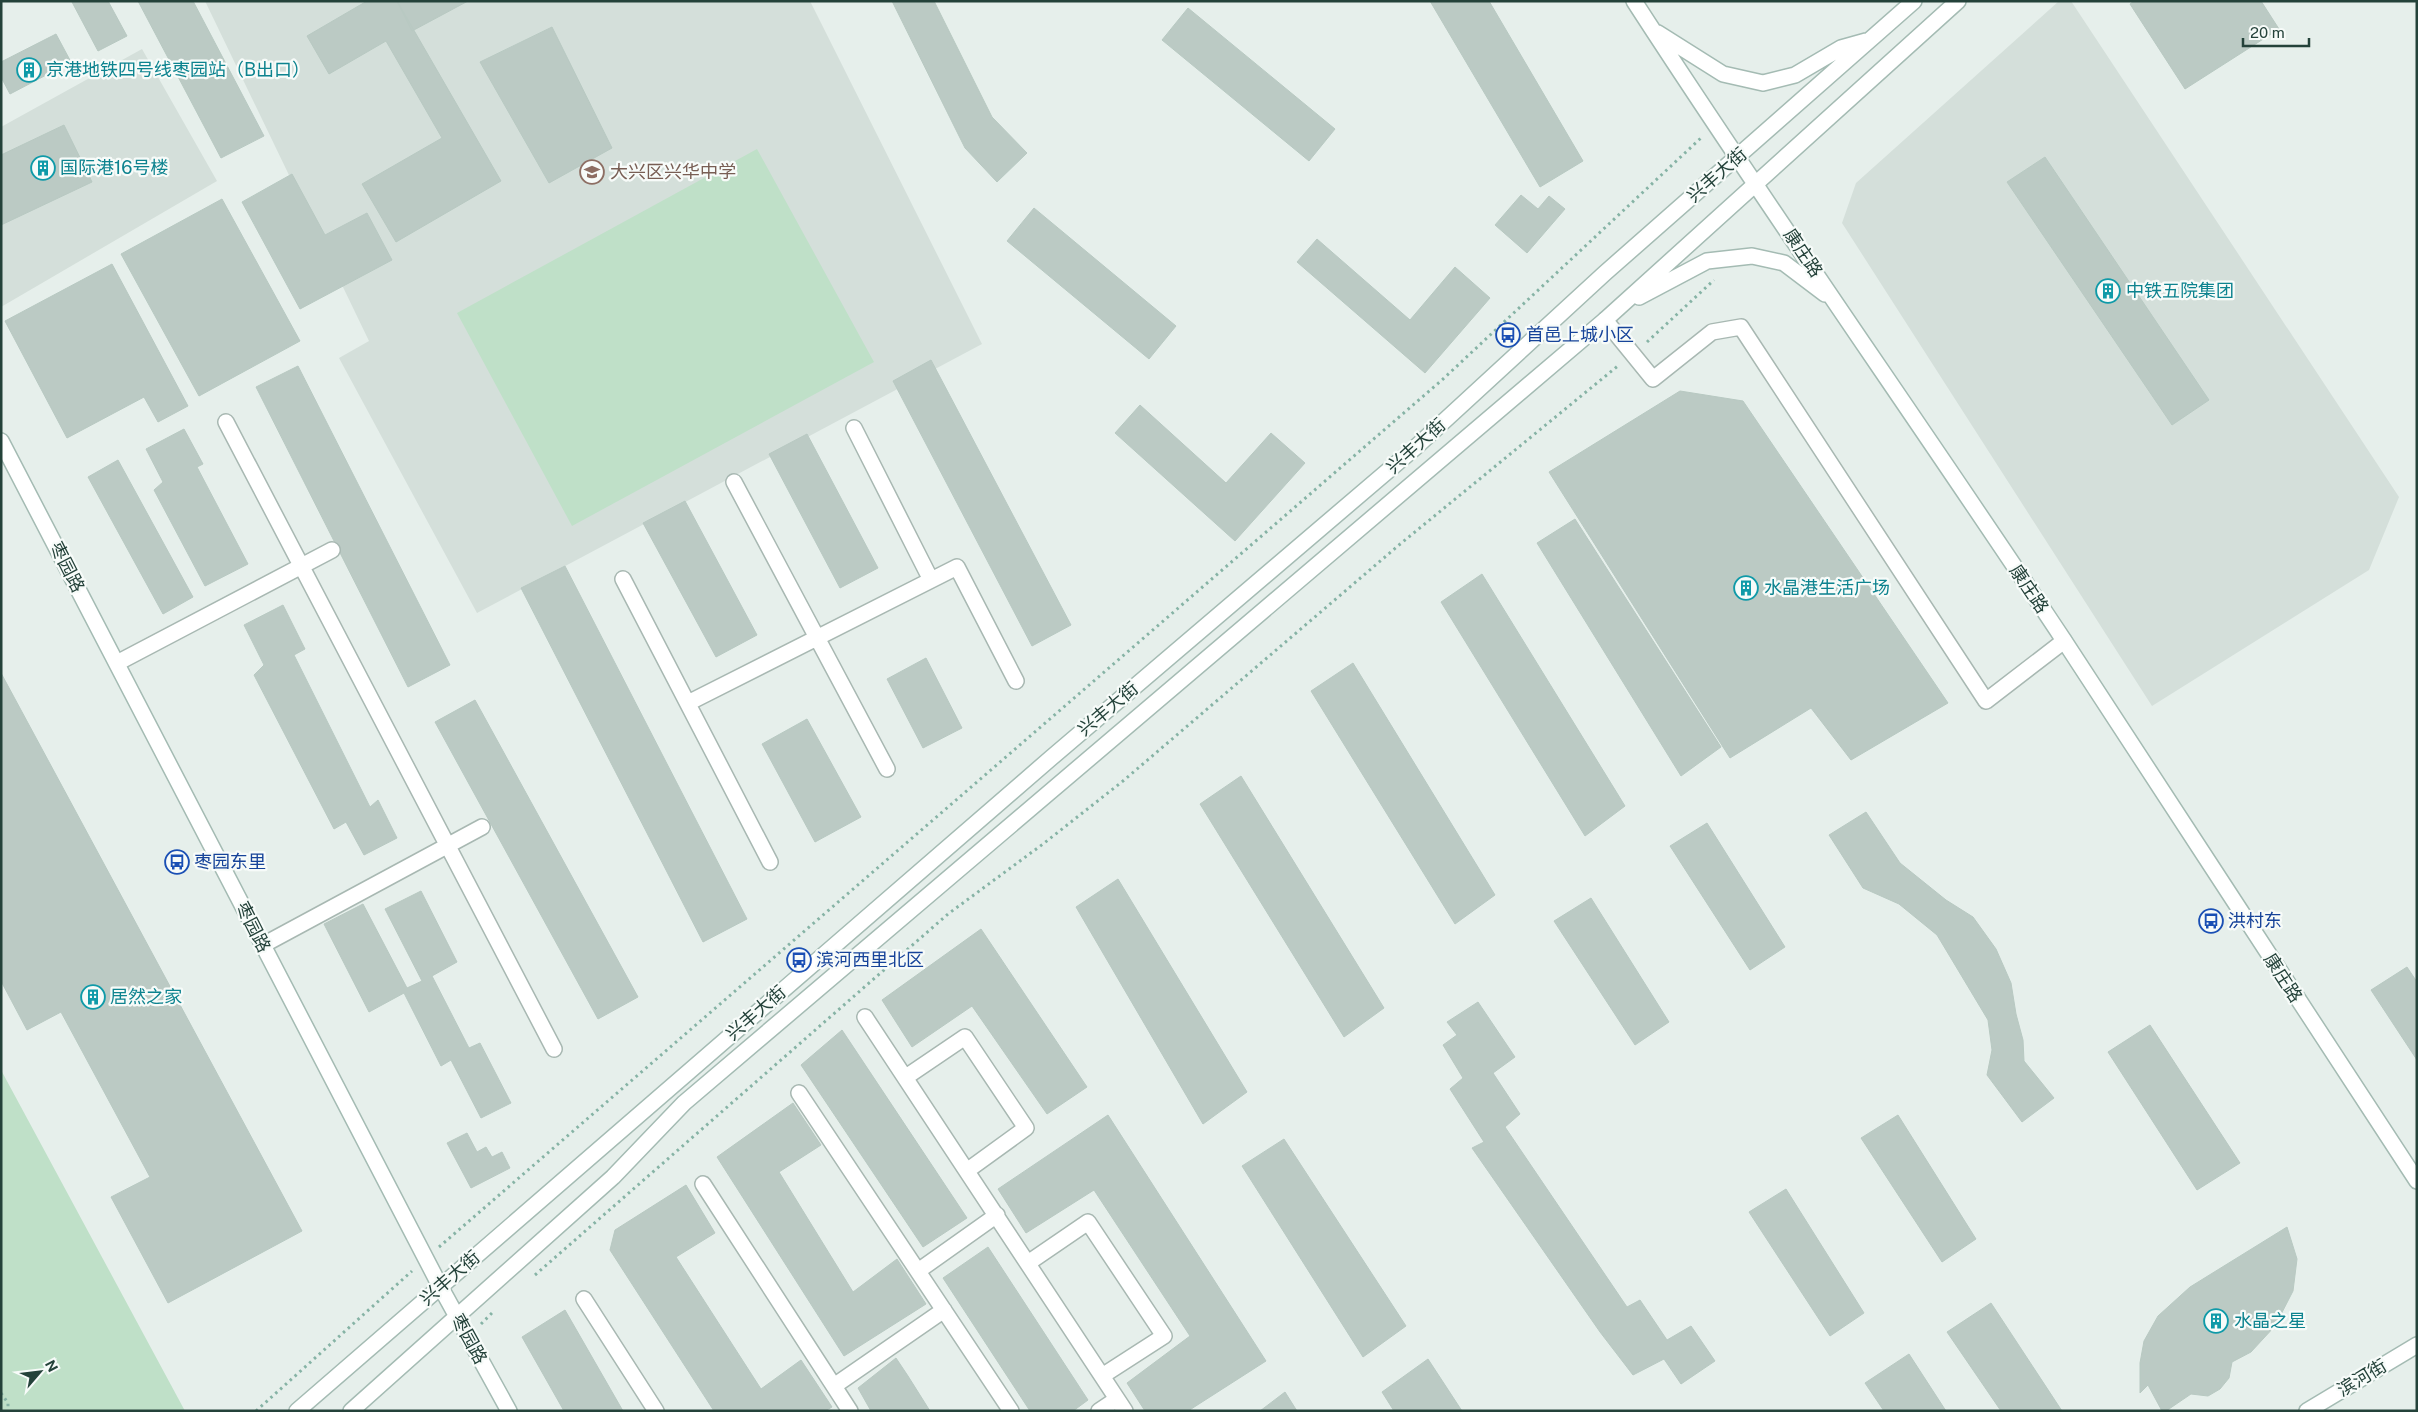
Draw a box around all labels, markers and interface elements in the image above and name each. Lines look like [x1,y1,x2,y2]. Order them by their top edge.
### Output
scale bar [2243,15,2309,47]
text: 20 m [2250,24,2285,41]
building icon: 京港地铁四号线枣园站（B出口） [16,57,42,83]
place label: 京港地铁四号线枣园站（B出口） [46,59,310,80]
street label: 兴丰大街 [1683,143,1751,206]
building icon: 国际港16号楼 [30,155,56,181]
place label: 国际港16号楼 [60,157,169,178]
school or university icon: 大兴区兴华中学 [579,159,605,185]
place label: 大兴区兴华中学 [610,161,736,182]
street label: 康庄路 [1780,224,1827,281]
building icon: 中铁五院集团 [2095,278,2121,304]
place label: 中铁五院集团 [2126,280,2234,301]
bus stop icon: 首邑上城小区 [1495,322,1521,348]
place label: 首邑上城小区 [1526,324,1634,345]
street label: 兴丰大街 [1382,414,1449,478]
street label: 枣园路 [46,538,89,596]
street label: 康庄路 [2006,560,2053,617]
building icon: 水晶港生活广场 [1733,575,1759,601]
place label: 水晶港生活广场 [1764,577,1890,598]
street label: 兴丰大街 [1073,677,1142,740]
bus stop icon: 枣园东里 [164,849,190,875]
place label: 枣园东里 [194,851,266,872]
street label: 枣园路 [232,898,275,956]
bus stop icon: 洪村东 [2198,908,2224,934]
place label: 洪村东 [2228,910,2282,931]
bus stop icon: 滨河西里北区 [786,947,812,973]
place label: 滨河西里北区 [816,949,924,970]
street label: 康庄路 [2260,949,2307,1006]
street label: 兴丰大街 [722,981,790,1044]
building icon: 居然之家 [80,984,106,1010]
place label: 居然之家 [110,986,182,1007]
street label: 兴丰大街 [416,1246,484,1309]
building icon: 水晶之星 [2203,1308,2229,1334]
street label: 枣园路 [447,1310,492,1367]
place label: 水晶之星 [2234,1310,2306,1331]
north arrow [15,1347,65,1397]
street label: 滨河街 [2333,1355,2390,1400]
text: N [42,1357,61,1374]

